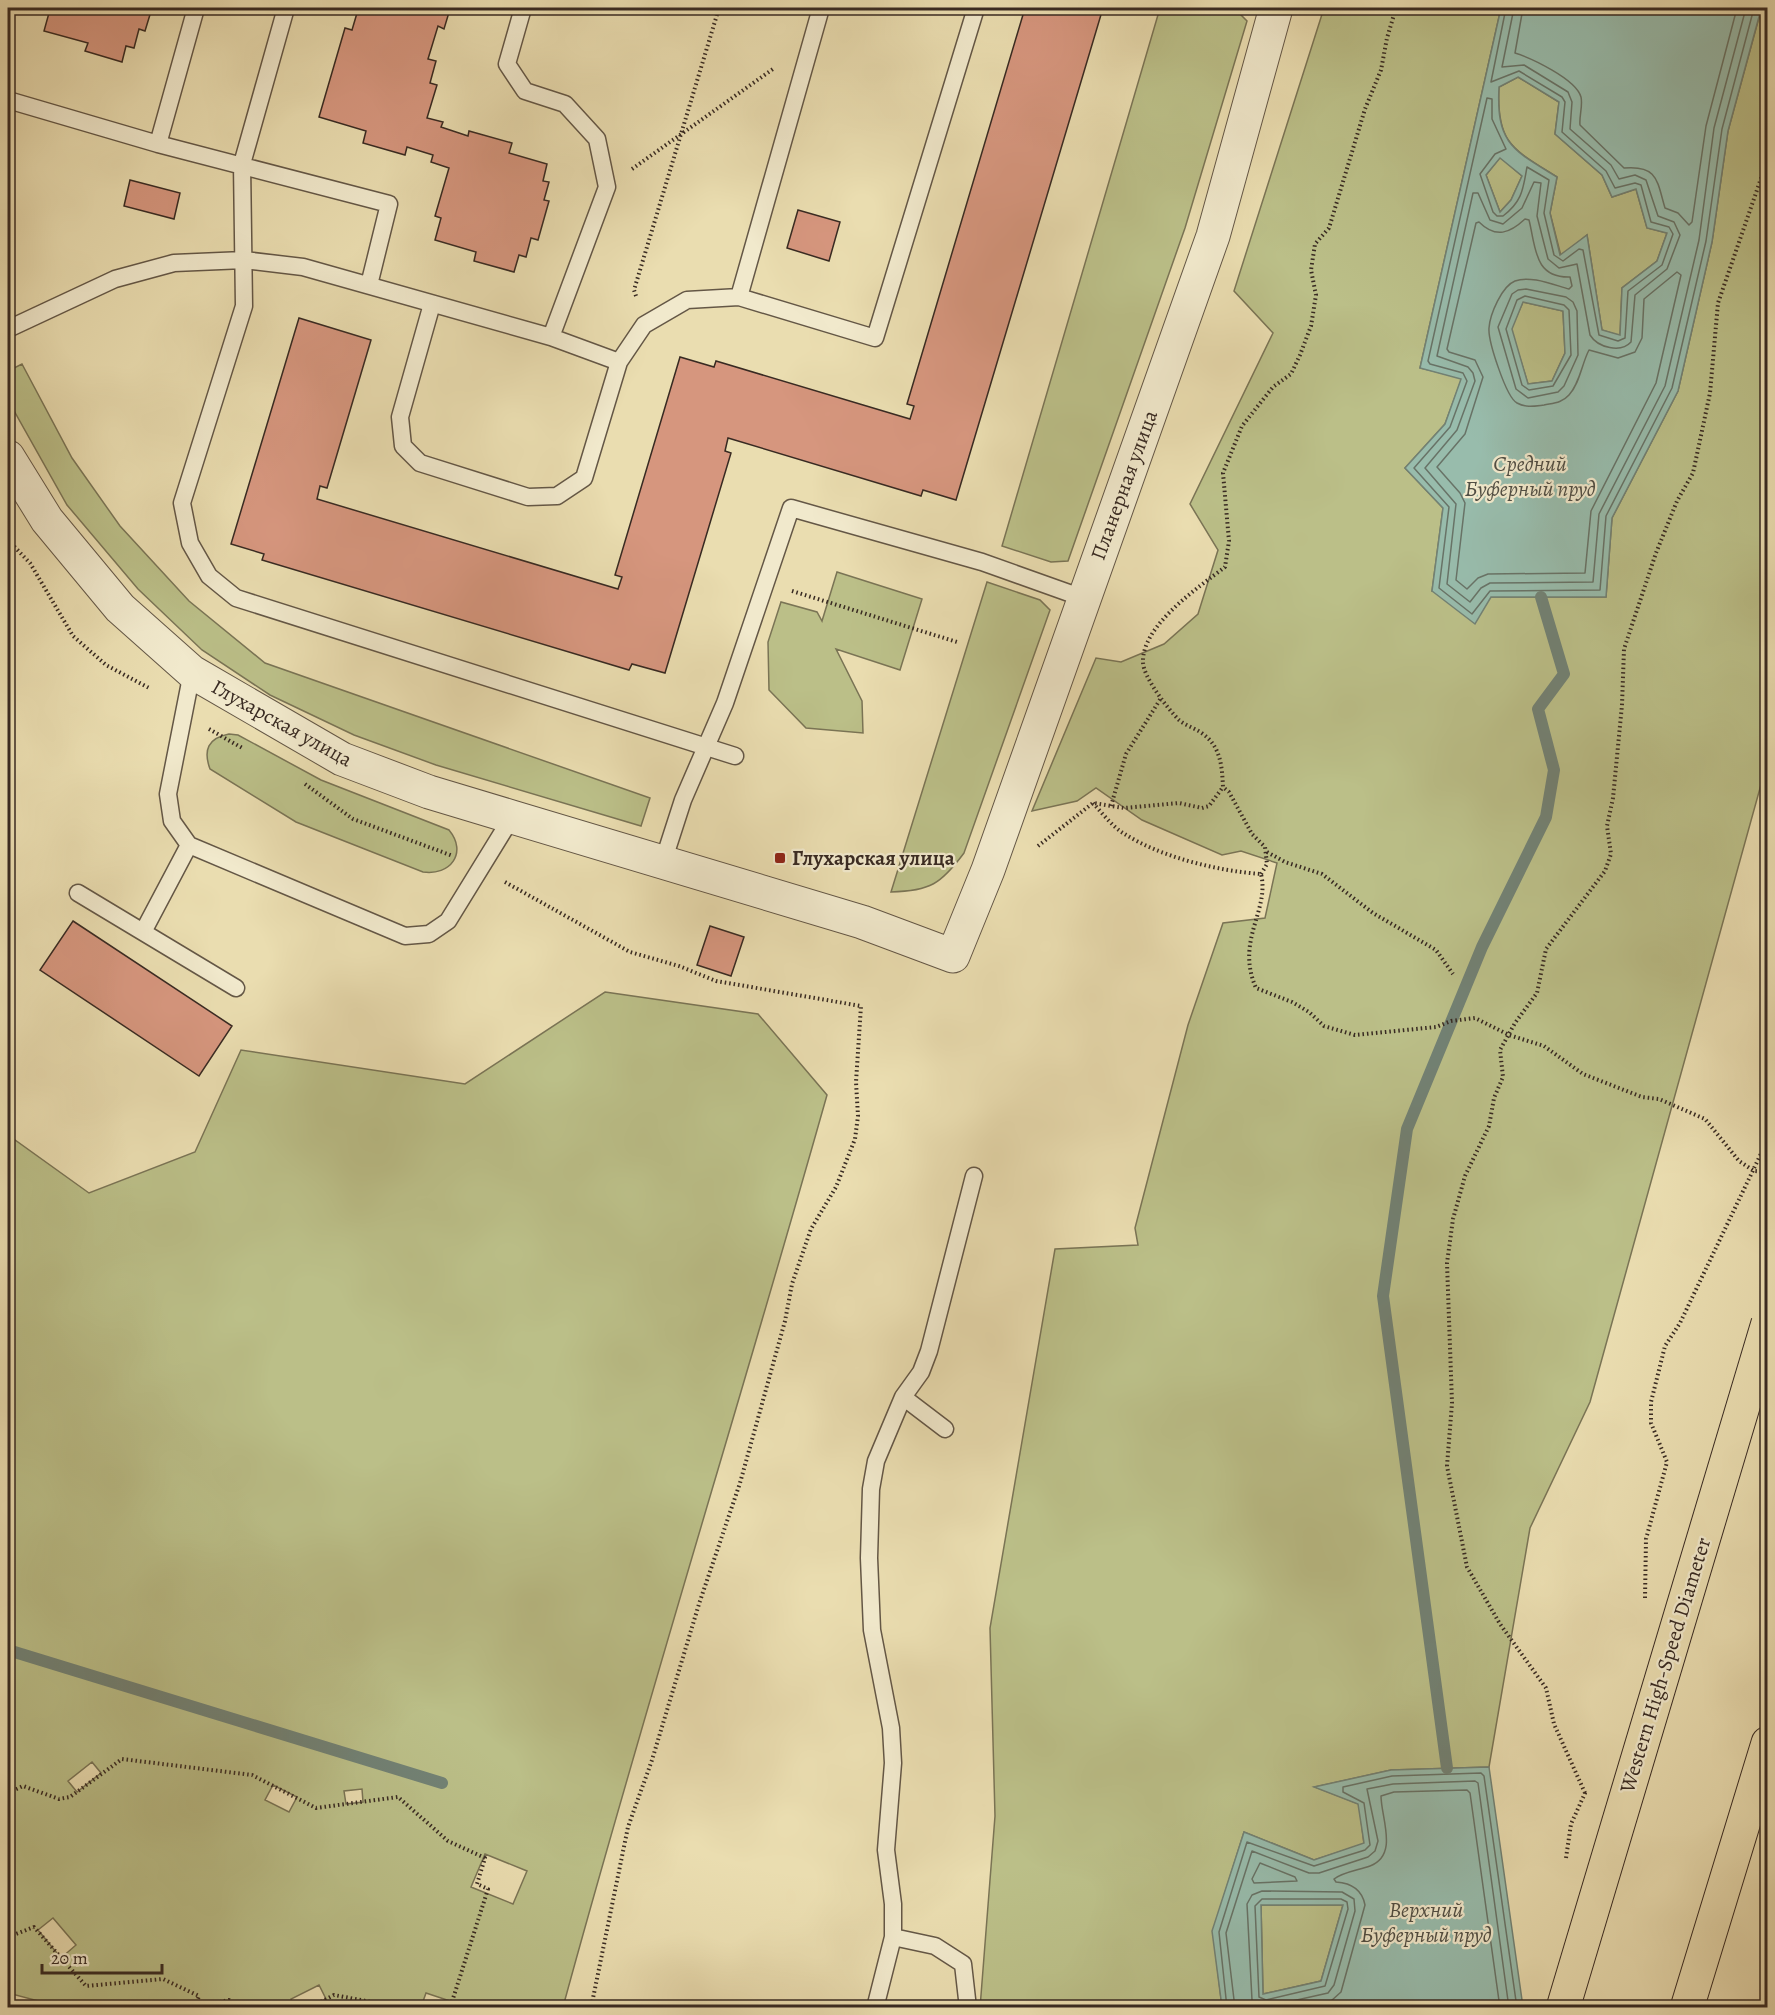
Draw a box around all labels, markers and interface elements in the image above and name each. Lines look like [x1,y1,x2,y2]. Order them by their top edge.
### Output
street label: Планерная улица [1084,406,1164,564]
water label: Средний Буферный пруд [1464,449,1596,504]
street label: Глухарская улица [207,673,358,773]
place label: Глухарская улица [792,844,955,872]
marker: Глухарская улица [773,851,787,865]
street label: Western High-Speed Diameter [1613,1534,1717,1797]
water label: Верхний Буферный пруд [1360,1895,1492,1950]
scale bar [42,1937,162,1975]
text: 20 m [51,1946,88,1970]

